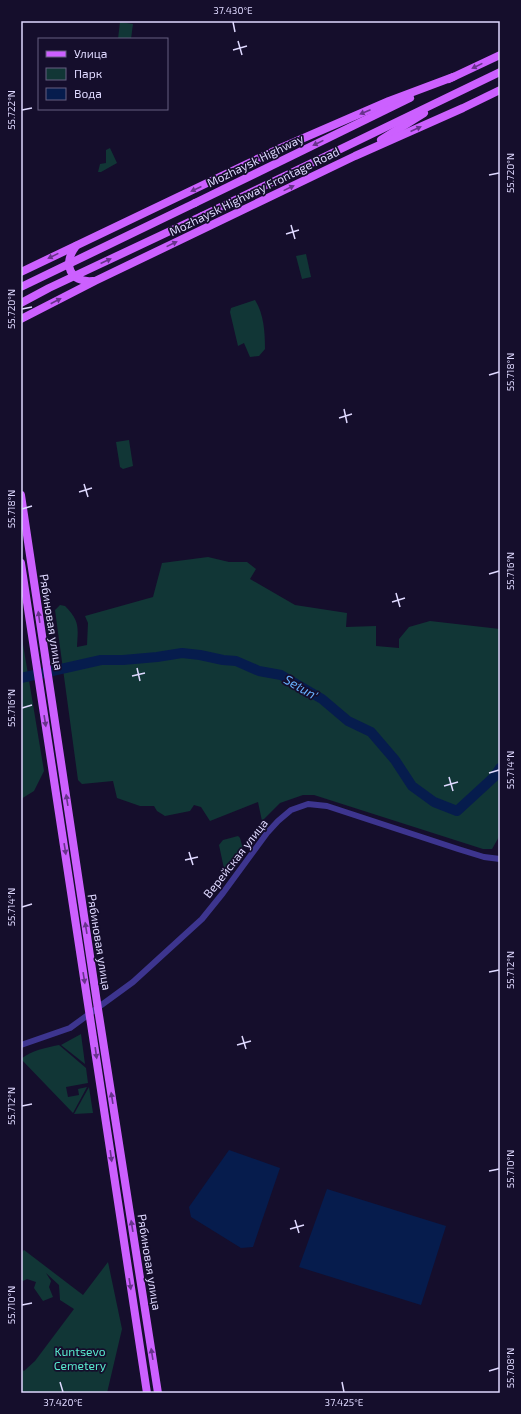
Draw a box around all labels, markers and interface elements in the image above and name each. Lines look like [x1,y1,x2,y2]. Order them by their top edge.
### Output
text: 37.430°E [213,4,253,16]
legend [38,38,168,110]
text: Улица [74,46,107,60]
one-way arrow [471,63,482,69]
text: Парк [74,66,103,80]
text: Вода [74,86,102,100]
text: 55.722°N [5,90,17,130]
one-way arrow [358,109,370,115]
one-way arrow [411,126,422,132]
street label: Mozhaysk Highway [204,130,306,189]
one-way arrow [312,140,323,146]
street label: Mozhaysk Highway Frontage Road [167,144,341,238]
text: 55.720°N [504,153,516,193]
one-way arrow [284,185,295,191]
one-way arrow [190,186,201,192]
one-way arrow [167,241,178,247]
one-way arrow [47,253,58,259]
one-way arrow [101,258,112,264]
text: 55.720°N [5,289,17,329]
one-way arrow [50,298,61,304]
text: 55.718°N [504,353,516,391]
text: 55.718°N [5,490,17,528]
text: 55.716°N [504,552,516,590]
street label: Рябиновая улица [36,573,67,671]
one-way arrow [36,611,42,623]
water label: Setun' [281,671,321,703]
text: 55.716°N [5,689,17,727]
one-way arrow [42,715,48,727]
text: 55.714°N [504,751,516,789]
one-way arrow [64,794,70,806]
street label: Верейская улица [200,816,271,901]
one-way arrow [62,843,68,856]
text: 55.714°N [5,888,17,926]
street label: Рябиновая улица [84,893,115,991]
one-way arrow [83,922,89,935]
text: 55.712°N [504,951,516,989]
one-way arrow [82,972,88,984]
one-way arrow [93,1047,99,1059]
text: 55.712°N [5,1087,17,1125]
one-way arrow [109,1091,115,1104]
one-way arrow [108,1150,114,1162]
text: 55.710°N [504,1150,516,1188]
street label: Рябиновая улица [134,1213,165,1311]
one-way arrow [129,1220,135,1232]
one-way arrow [128,1278,134,1291]
text: 55.710°N [5,1286,17,1324]
park label: Kuntsevo Cemetery [54,1344,107,1372]
one-way arrow [149,1348,155,1361]
text: 55.708°N [504,1348,516,1388]
text: 37.420°E [43,1396,83,1408]
text: 37.425°E [325,1396,364,1408]

